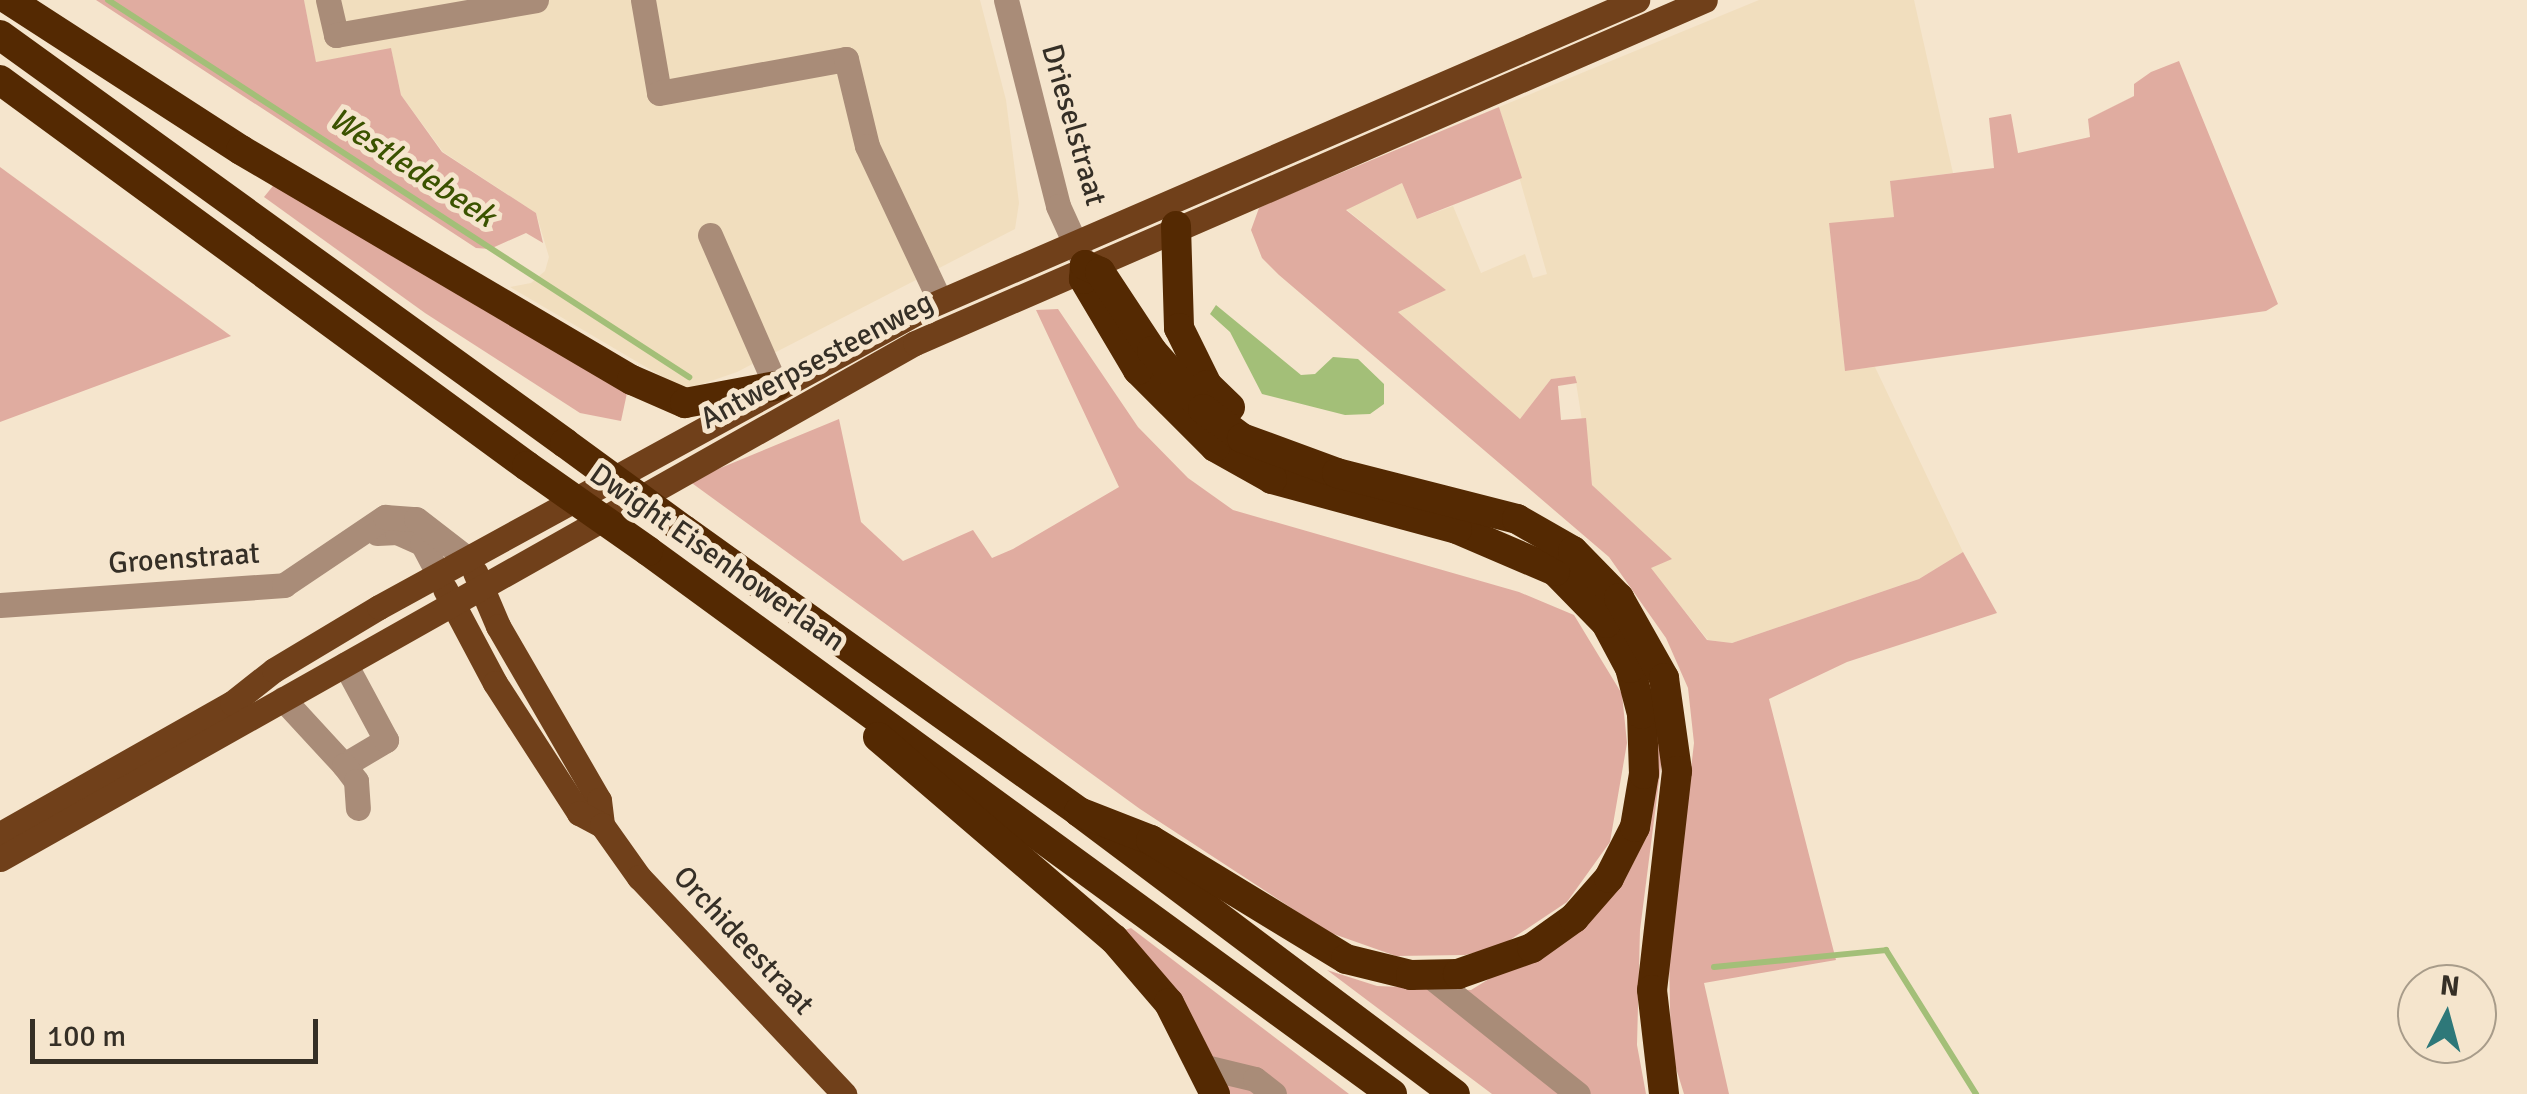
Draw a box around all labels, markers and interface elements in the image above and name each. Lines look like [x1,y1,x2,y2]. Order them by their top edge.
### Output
street label: Drieselstraat [1033,40,1113,210]
water label: Westledebeek [322,100,502,236]
street label: Antwerpsesteenweg [695,284,939,438]
street label: Dwight Eisenhowerlaan [583,456,851,660]
street label: Groenstraat [107,536,261,582]
street label: Orchideestraat [665,859,821,1023]
north arrow [2397,964,2497,1064]
text: N [2438,968,2461,1004]
scale bar [35,999,322,1061]
text: 100 m [47,1018,126,1055]

